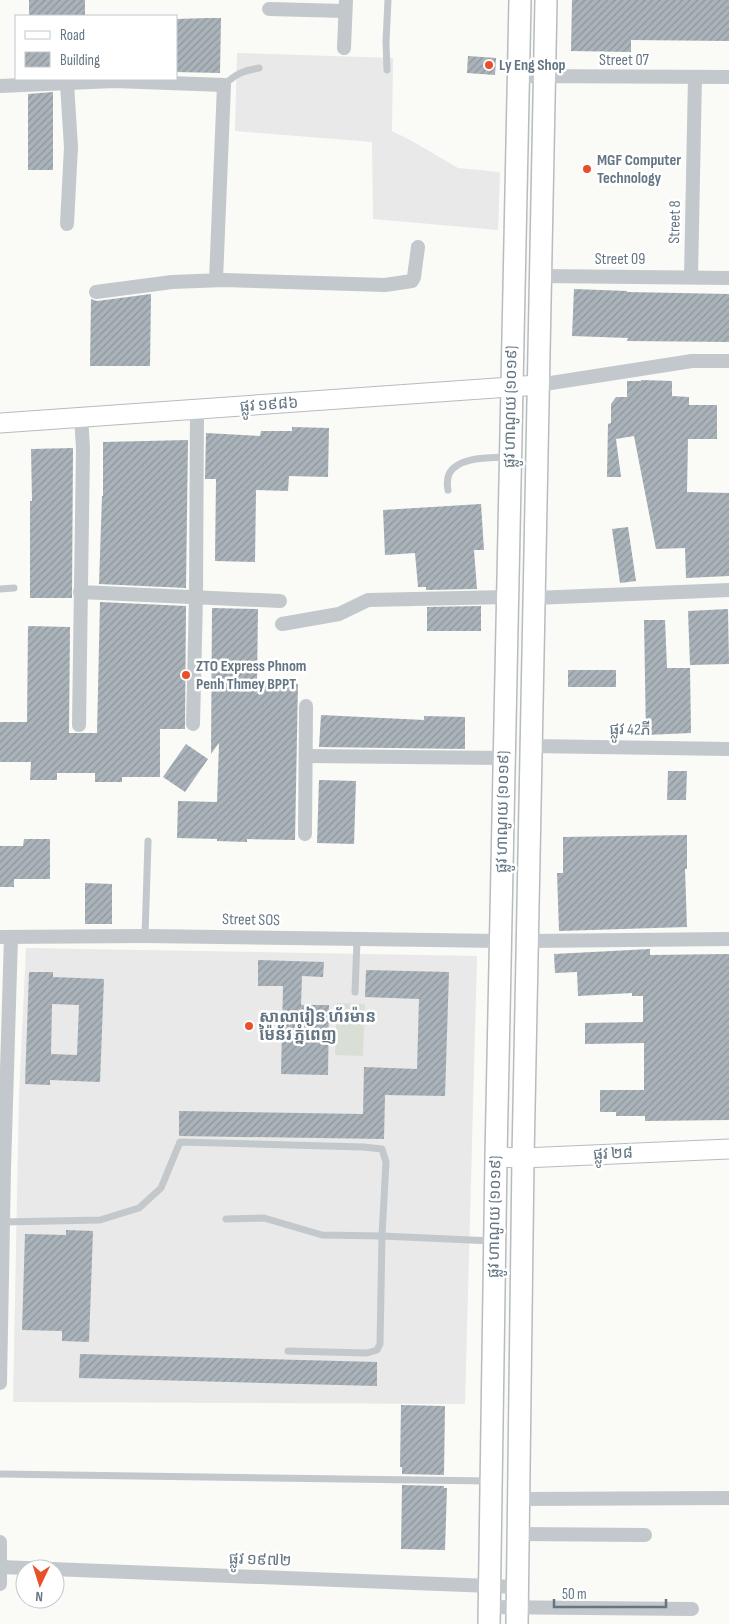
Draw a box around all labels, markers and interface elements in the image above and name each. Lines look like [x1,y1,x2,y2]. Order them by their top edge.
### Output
legend [15,15,178,80]
text: Road [60,26,85,45]
text: Building [60,51,100,70]
street label: Street 07 [599,51,650,70]
place label: Ly Eng Shop [499,56,566,75]
marker: Ly Eng Shop [483,59,495,71]
place label: MGF Computer Technology [597,151,681,188]
marker: MGF Computer Technology [581,163,593,175]
street label: Street 8 [665,200,685,244]
street label: Street 09 [595,250,645,269]
street label: ផ្លូវ ហាណូយ (១០១៩) [500,346,525,469]
street label: ផ្លូវ ១៩៨៦ [239,393,299,420]
place label: ZTO Express Phnom Penh Thmey BPPT [196,657,306,694]
marker: ZTO Express Phnom Penh Thmey BPPT [180,669,192,681]
street label: ផ្លូវ 42ភី [609,719,651,744]
street label: ផ្លូវ ហាណូយ (១០១៩) [492,751,517,874]
street label: Street SOS [222,910,280,930]
place label: សាលារៀន ហ័រម៉ាន ម៉ៃន័រ ភ្នំពេញ [259,1006,376,1045]
marker: សាលារៀន ហ័រម៉ាន ម៉ៃន័រ ភ្នំពេញ [243,1020,255,1032]
street label: ផ្លូវ ២៨ [592,1143,634,1168]
street label: ផ្លូវ ហាណូយ (១០១៩) [484,1156,509,1279]
street label: ផ្លូវ ១៩៧២ [228,1549,292,1574]
north arrow [15,1559,65,1609]
scale bar [554,1576,666,1608]
text: 50 m [562,1585,587,1604]
text: N [35,1588,43,1605]

